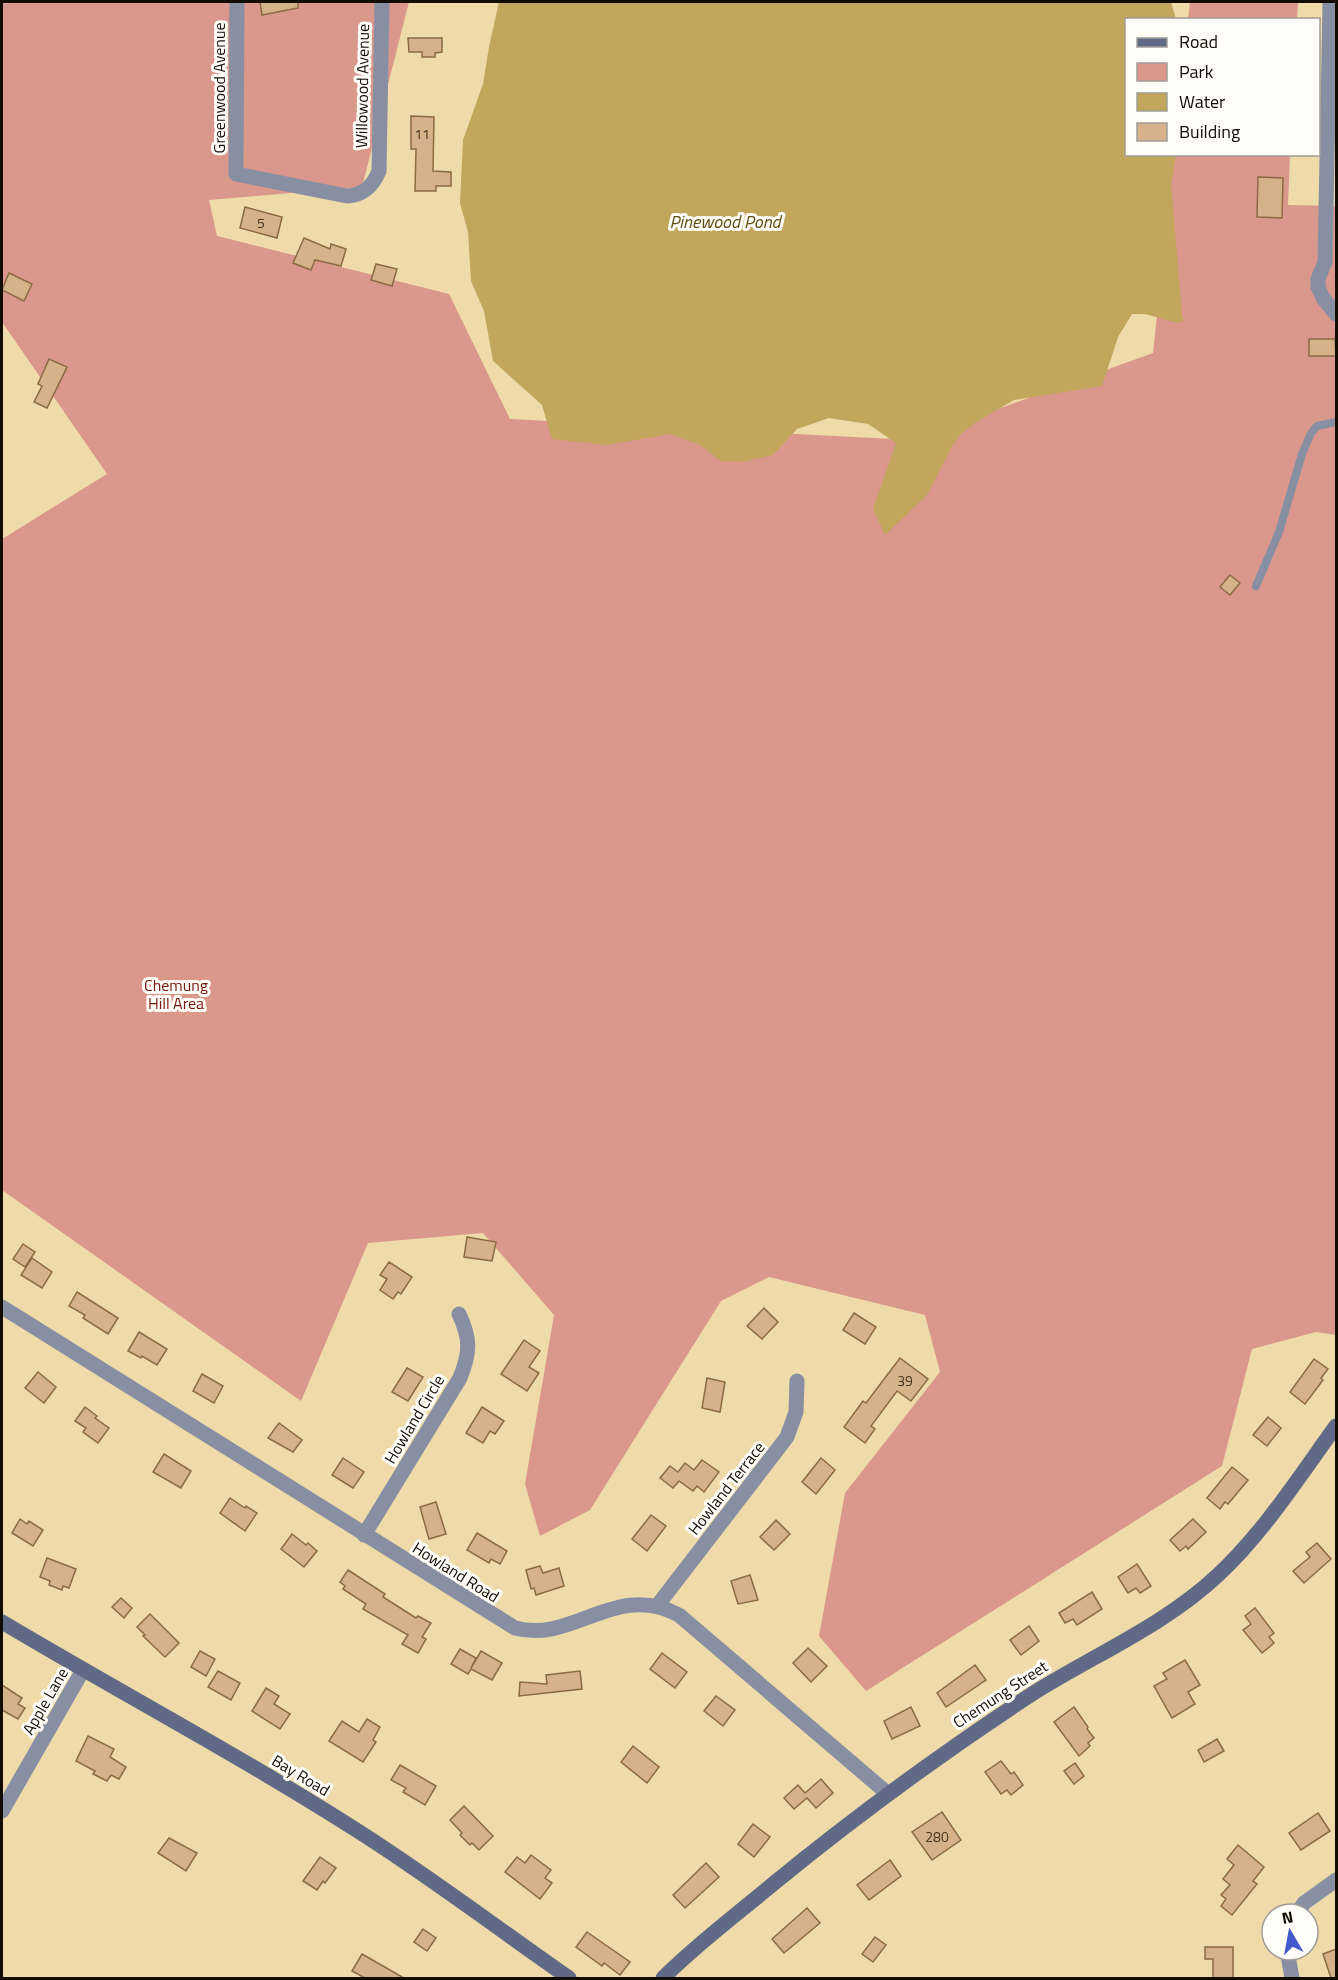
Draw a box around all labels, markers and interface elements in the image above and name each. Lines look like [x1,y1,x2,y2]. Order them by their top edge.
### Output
legend [1125,18,1320,156]
street label: Greenwood Avenue [207,23,231,153]
street label: Willowood Avenue [349,24,375,148]
text: Road [1179,28,1218,55]
text: Park [1179,58,1214,85]
text: Water [1179,88,1225,115]
text: Building [1179,118,1240,145]
house number: 11 [414,123,430,144]
water label: Pinewood Pond [669,208,783,235]
house number: 5 [257,212,265,233]
park label: Chemung Hill Area [144,973,208,1015]
street label: Howland Circle [378,1370,450,1468]
house number: 39 [897,1370,913,1391]
street label: Howland Terrace [682,1436,770,1540]
street label: Howland Road [408,1536,504,1608]
street label: Chemung Street [948,1654,1052,1734]
street label: Apple Lane [16,1663,74,1739]
street label: Bay Road [268,1748,334,1802]
house number: 280 [925,1826,949,1847]
north arrow [1260,1902,1320,1962]
text: N [1280,1904,1295,1930]

